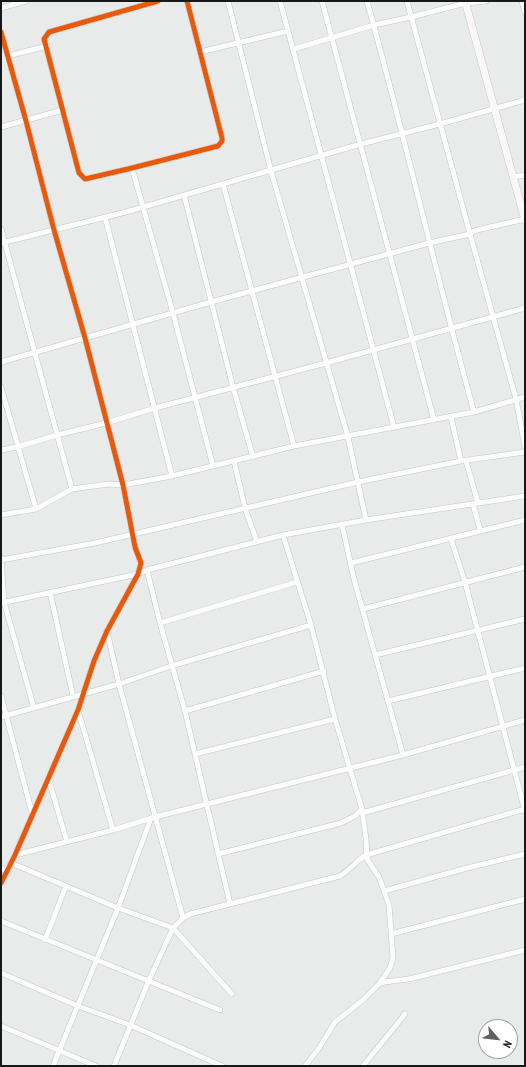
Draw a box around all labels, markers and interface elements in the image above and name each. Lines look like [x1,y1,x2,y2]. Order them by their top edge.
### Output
north arrow [478,1019,518,1059]
text: N [500,1038,515,1050]

